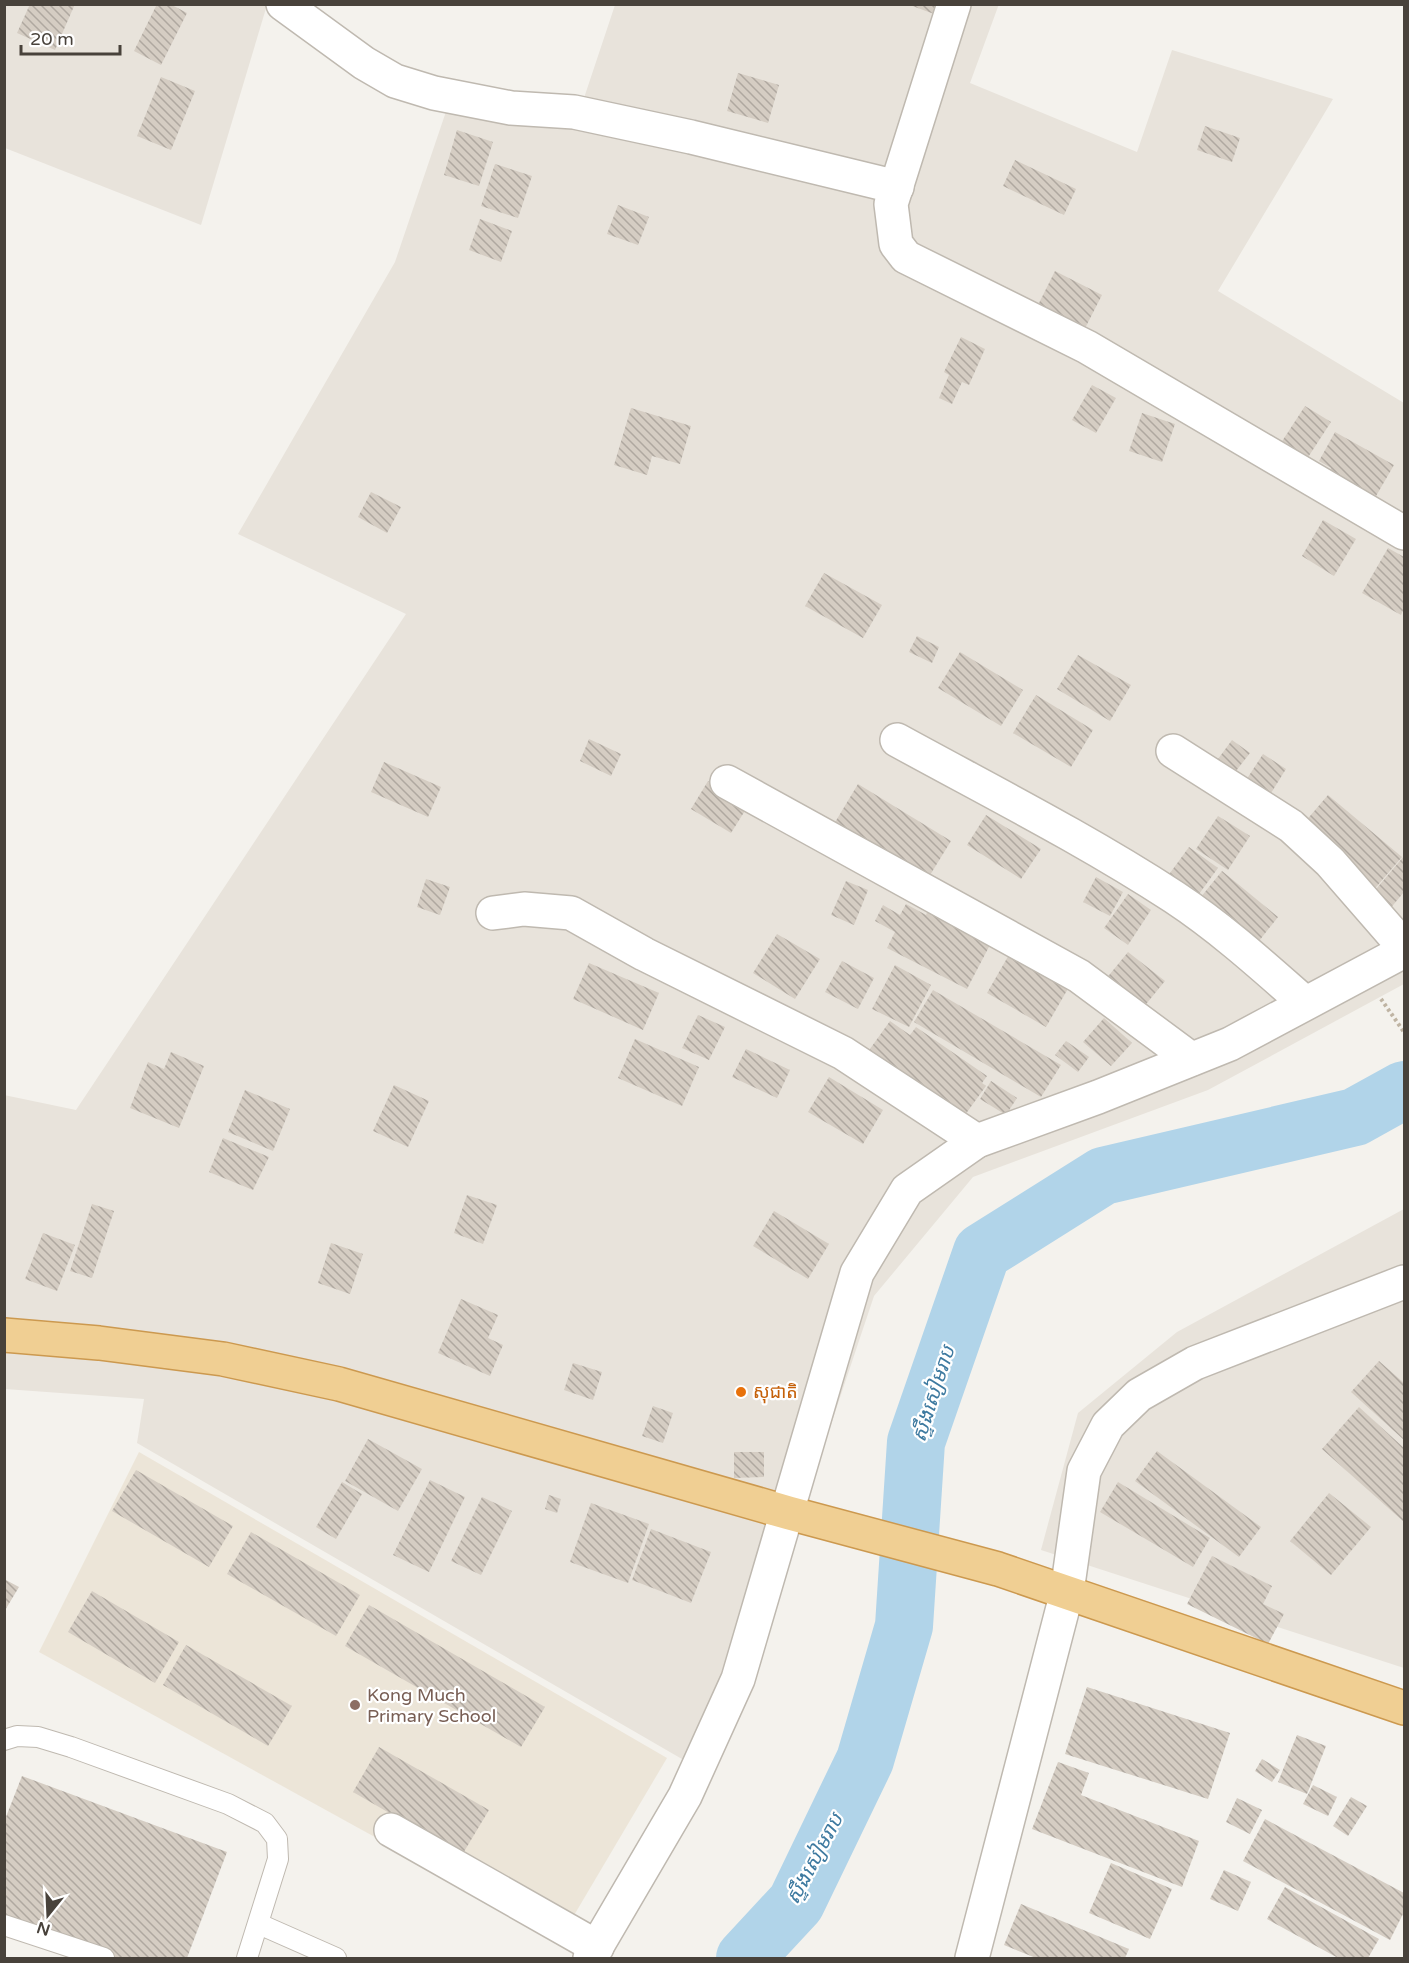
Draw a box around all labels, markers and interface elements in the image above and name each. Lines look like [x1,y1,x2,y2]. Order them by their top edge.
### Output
scale bar [21,18,120,56]
text: 20 m [30,28,74,50]
water label: ស្ទឹងសៀមរាប [905,1340,961,1445]
place label: សុជាតិ [753,1381,798,1404]
marker: សុជាតិ [734,1385,748,1399]
place label: Kong Much Primary School [367,1684,496,1727]
marker: Kong Much Primary School [348,1698,362,1712]
water label: ស្ទឹងសៀមរាប [779,1807,850,1908]
north arrow [18,1885,78,1945]
text: N [34,1917,53,1940]

